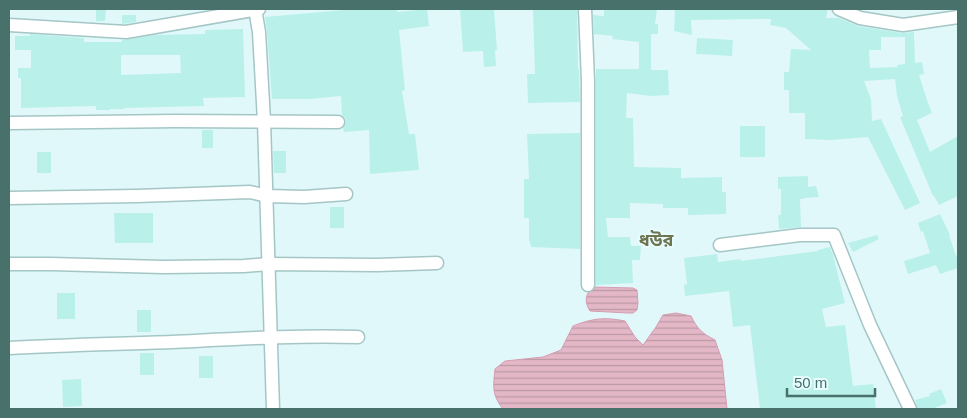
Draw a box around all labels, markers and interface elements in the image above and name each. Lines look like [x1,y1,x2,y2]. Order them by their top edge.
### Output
district label: ধউর [639,230,675,250]
scale bar [787,366,874,398]
text: 50 m [794,374,827,391]

